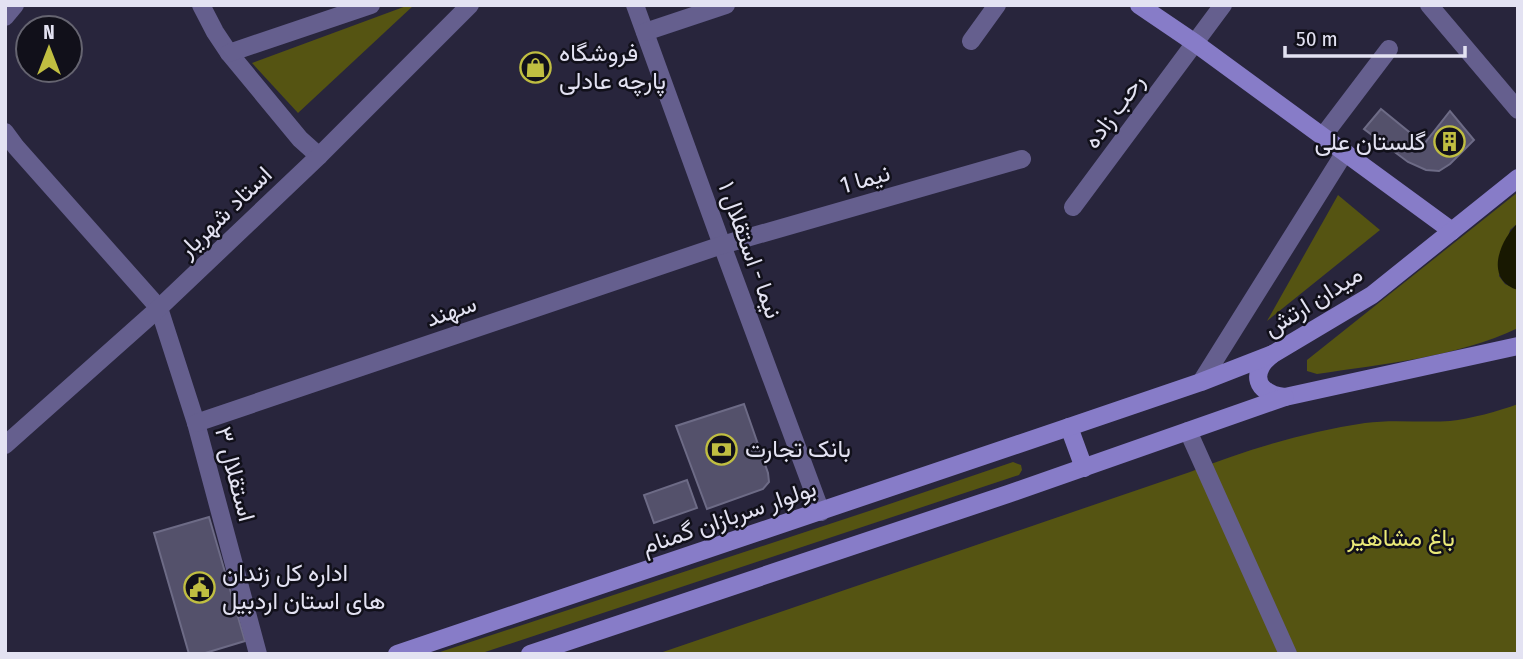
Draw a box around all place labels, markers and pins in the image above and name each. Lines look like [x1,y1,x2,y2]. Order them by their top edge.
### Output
place label: فروشگاه پارچه عادلی [559,39,666,97]
shop icon: فروشگاه پارچه عادلی [519,50,553,84]
building icon: گلستان علی [1432,125,1466,159]
place label: گلستان علی [1314,128,1426,156]
bank icon: بانک تجارت [705,432,739,466]
place label: بانک تجارت [745,435,851,464]
place label: اداره کل زندان های استان اردبیل [222,559,385,616]
public building icon: اداره کل زندان های استان اردبیل [182,570,216,604]

